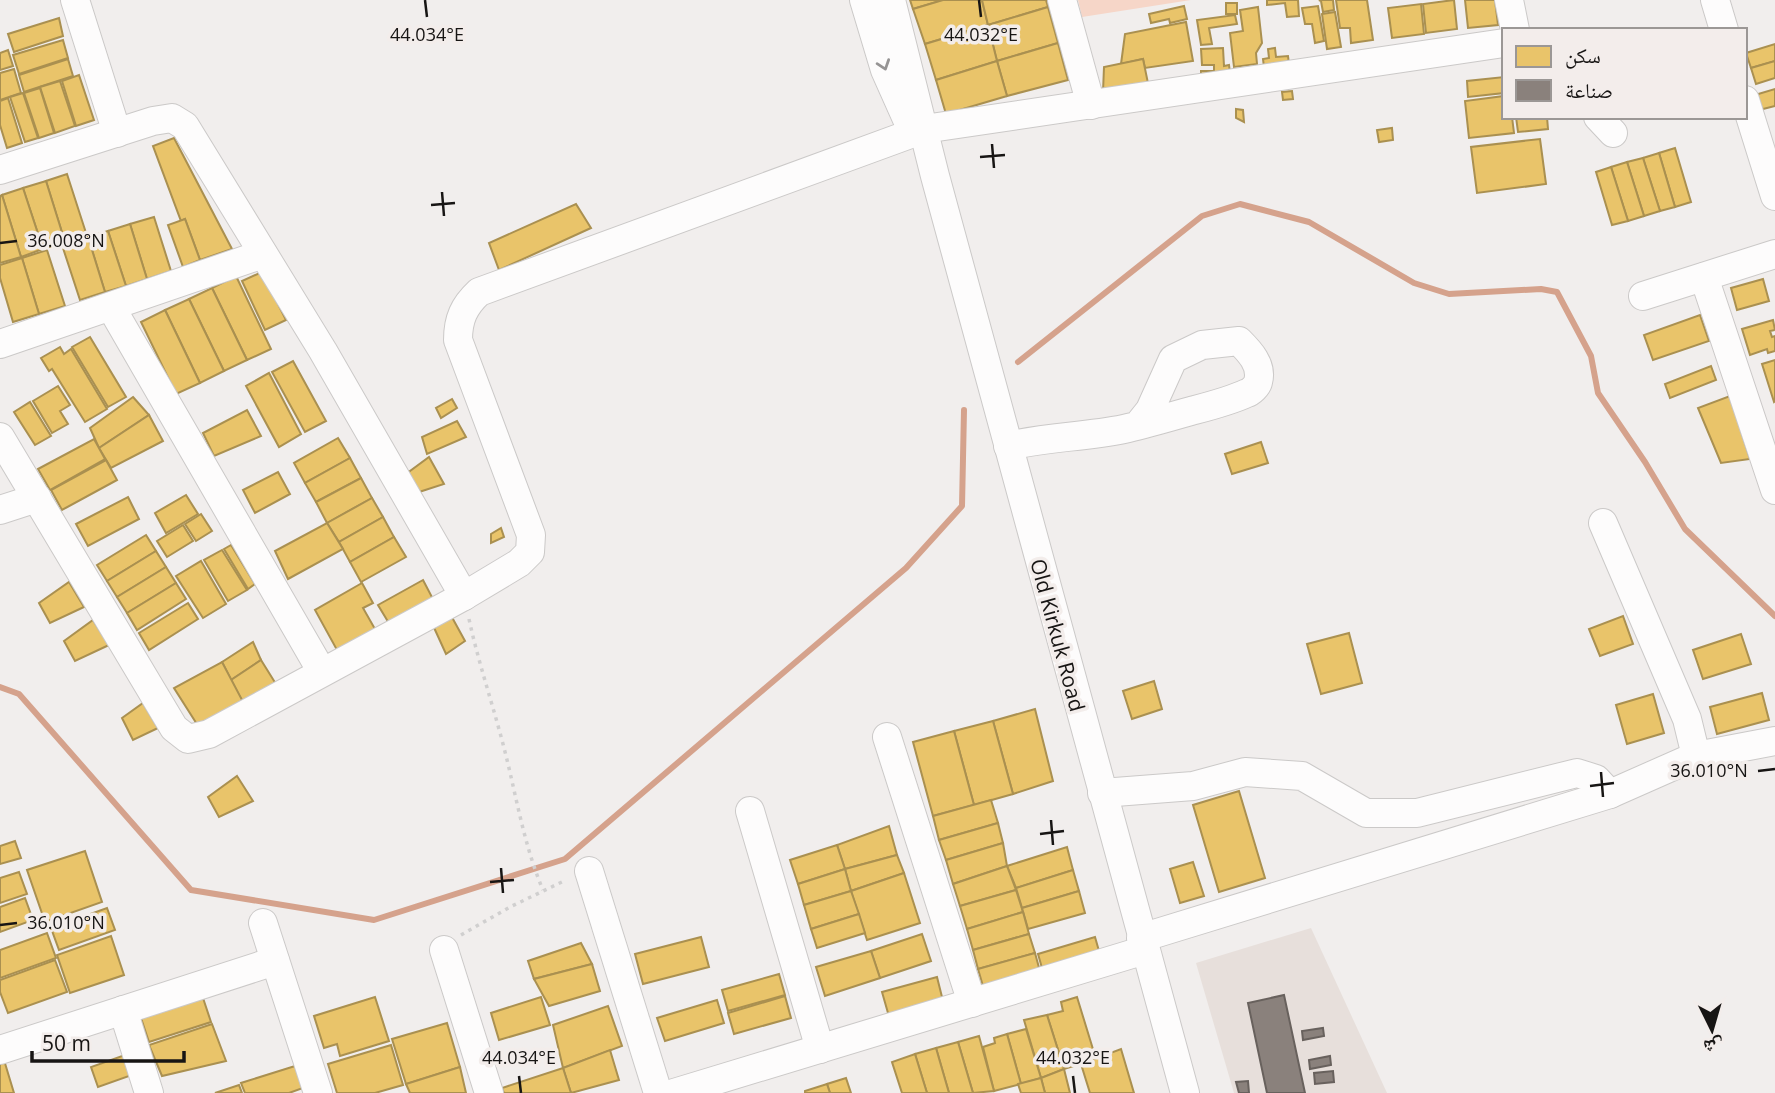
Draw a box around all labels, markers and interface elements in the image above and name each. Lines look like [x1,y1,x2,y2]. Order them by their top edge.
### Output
text: 44.034°E [390,22,464,46]
text: 44.032°E [944,22,1018,46]
legend [1502,28,1747,119]
text: سكن [1565,41,1601,69]
one-way arrow [876,59,890,71]
text: صناعة [1565,76,1613,104]
text: 36.008°N [27,228,105,252]
street label: Old Kirkuk Road [1024,555,1092,715]
text: 36.010°N [1670,758,1748,782]
text: 36.010°N [27,910,105,934]
north arrow [1677,995,1747,1065]
scale bar [32,1020,184,1064]
text: 50 m [42,1029,91,1057]
text: ش [1702,1033,1725,1061]
text: 44.034°E [482,1045,556,1069]
text: 44.032°E [1036,1045,1110,1069]

